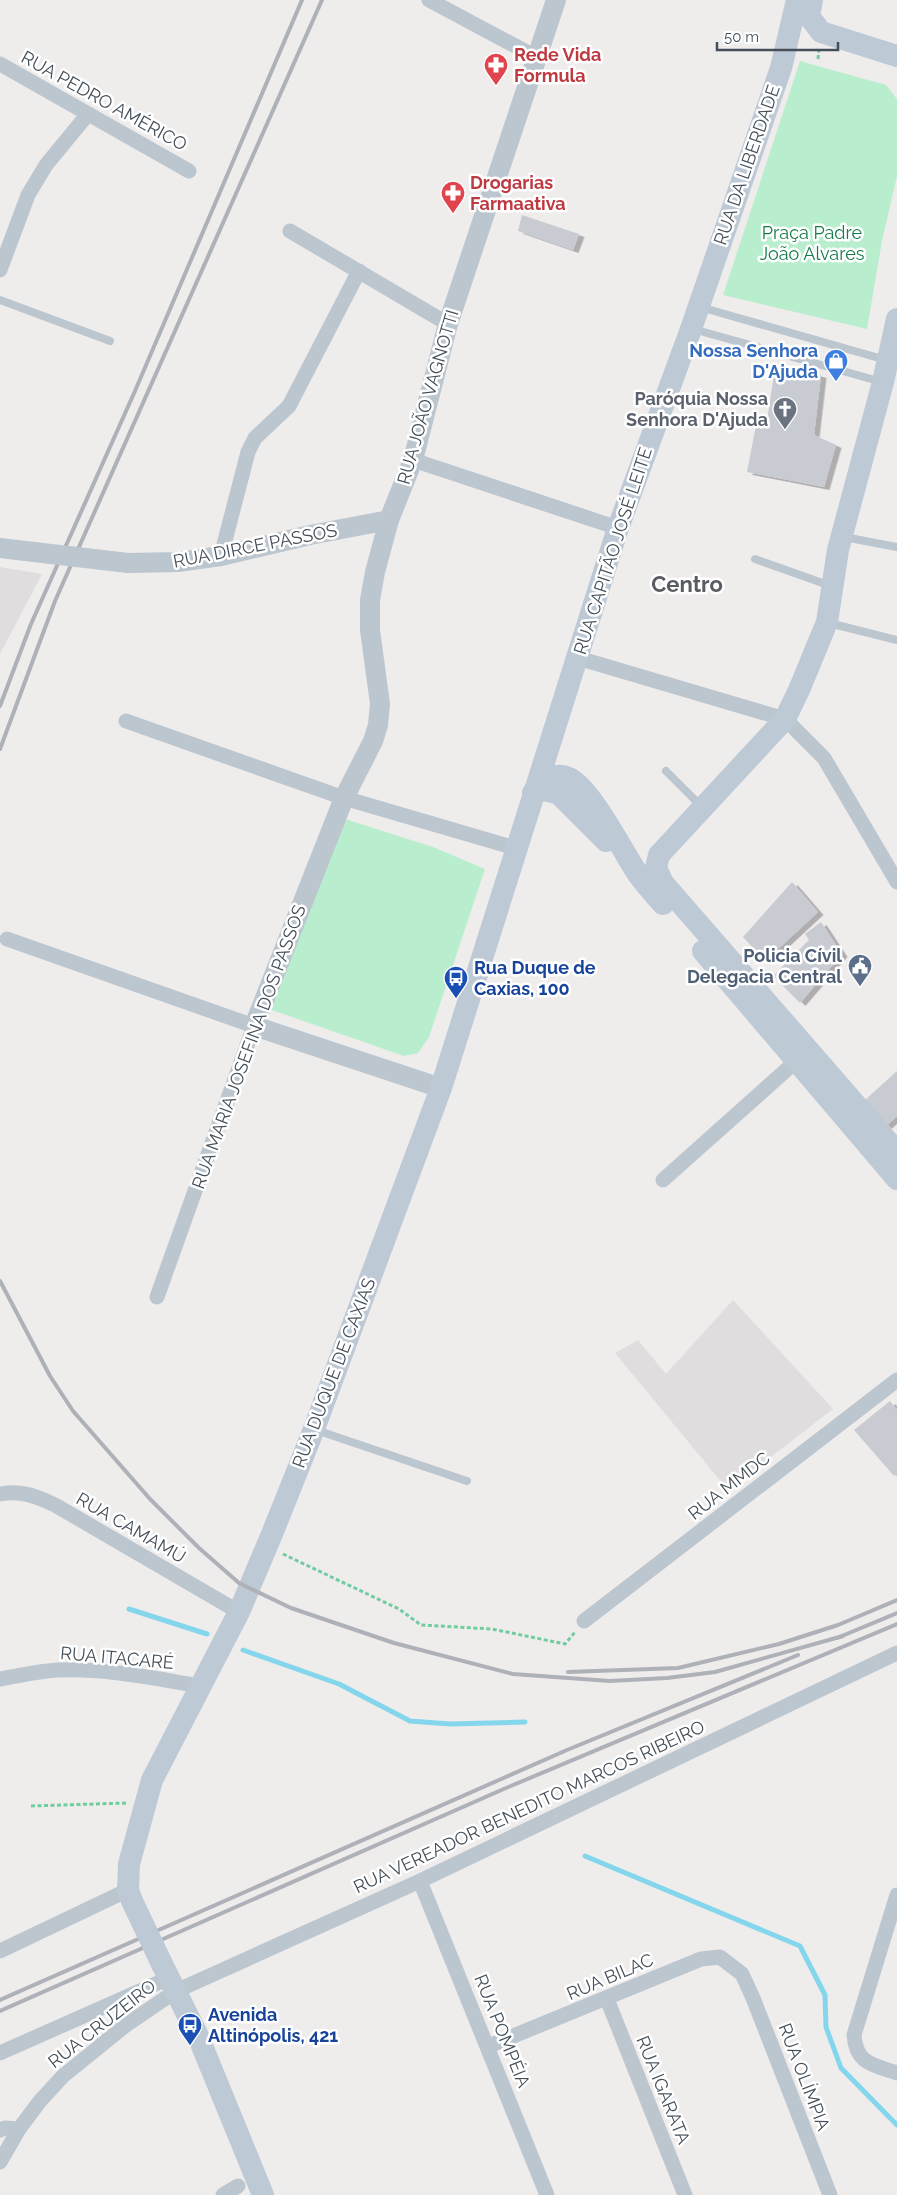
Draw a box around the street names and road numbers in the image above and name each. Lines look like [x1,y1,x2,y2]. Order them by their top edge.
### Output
street label: RUA PEDRO AMÉRICO [18,45,191,155]
street label: RUA DA LIBERDADE [709,82,784,248]
street label: RUA JOÃO VAGNOTTI [393,307,462,487]
street label: RUA CAPITÃO JOSÉ LEITE [568,444,656,657]
street label: RUA DIRCE PASSOS [171,519,339,572]
street label: RUA MARIA JOSEFINA DOS PASSOS [187,902,310,1192]
street label: RUA DUQUE DE CAXIAS [288,1275,379,1471]
street label: RUA MMDC [684,1447,774,1524]
street label: RUA CAMAMÚ [73,1487,190,1567]
street label: RUA ITACARÉ [59,1641,175,1673]
street label: RUA VEREADOR BENEDITO MARCOS RIBEIRO [350,1716,708,1897]
street label: RUA BILAC [563,1949,656,2004]
street label: RUA POMPÉIA [470,1971,536,2091]
street label: RUA CRUZEIRO [44,1975,160,2072]
street label: RUA OLÍMPIA [774,2020,835,2133]
street label: RUA IGARATA [632,2033,695,2147]

